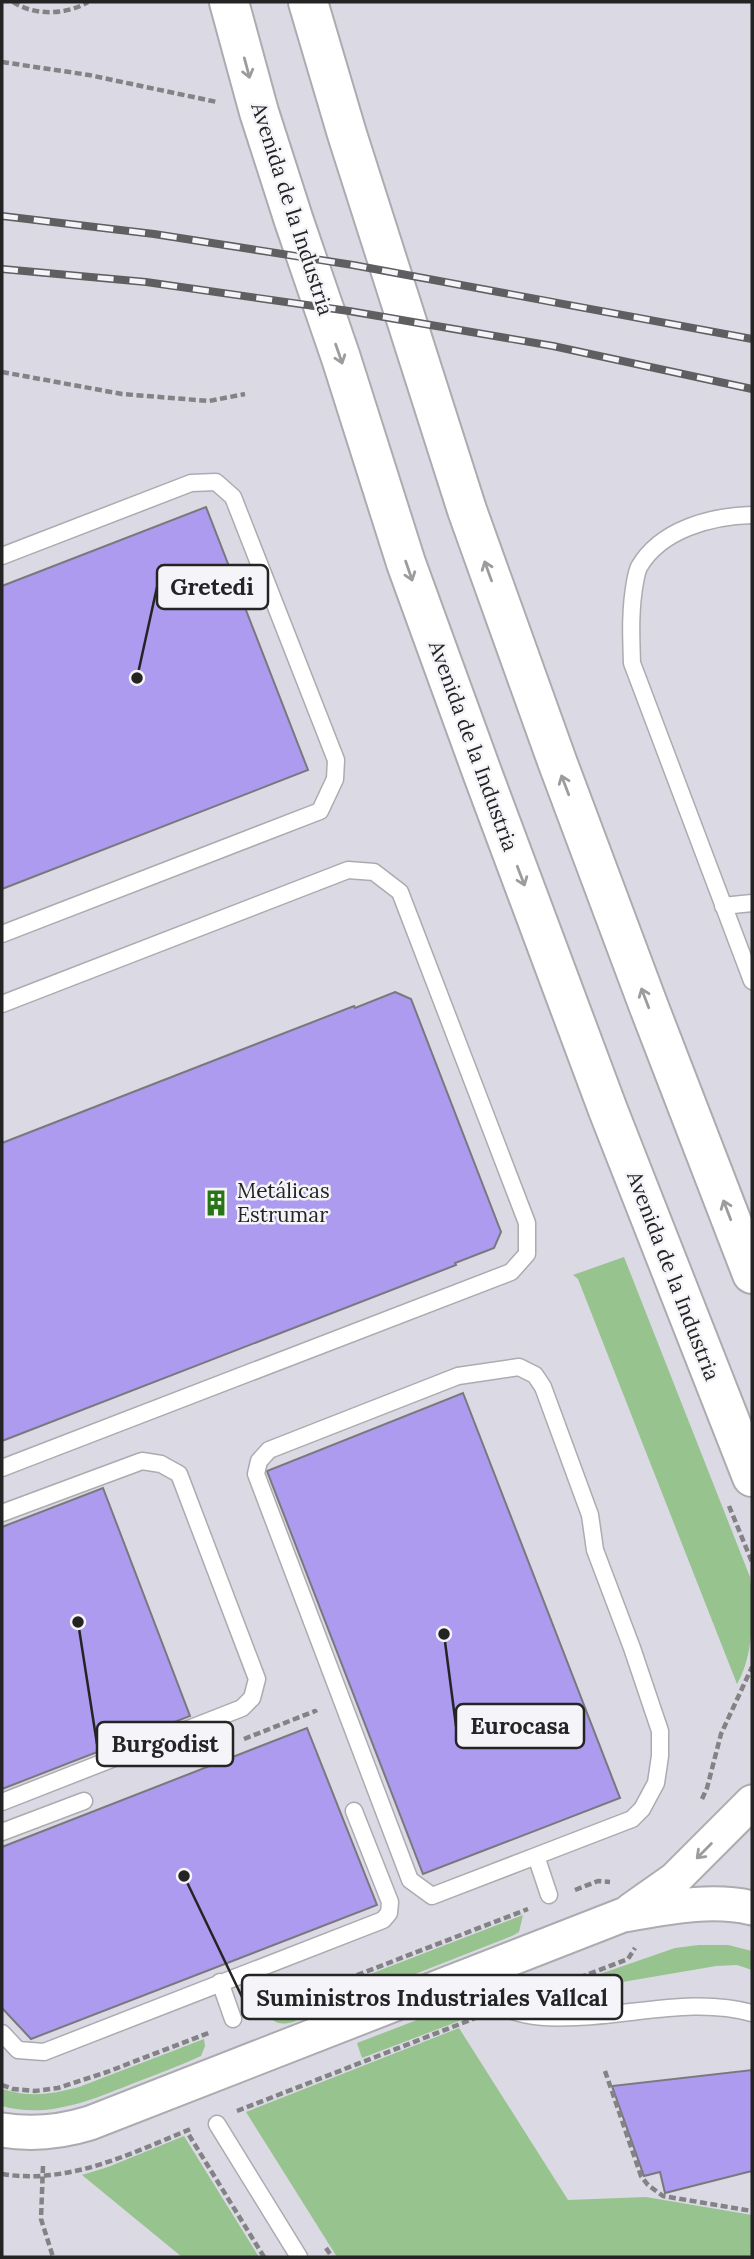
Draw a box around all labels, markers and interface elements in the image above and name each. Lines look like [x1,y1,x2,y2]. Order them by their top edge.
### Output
one-way arrow [241,56,254,78]
street label: Avenida de la Industria [245,98,340,319]
one-way arrow [333,343,346,365]
one-way arrow [404,559,416,581]
one-way arrow [481,560,493,582]
callout: Gretedi [157,565,268,609]
text: Gretedi [170,572,254,601]
street label: Avenida de la Industria [422,636,524,855]
one-way arrow [558,774,571,796]
one-way arrow [515,865,528,887]
one-way arrow [638,988,650,1009]
street label: Avenida de la Industria [621,1166,726,1384]
place label: Metálicas Estrumar [237,1177,330,1228]
building icon: Metálicas Estrumar [201,1188,231,1218]
one-way arrow [720,1200,733,1221]
callout: Eurocasa [456,1704,584,1748]
text: Eurocasa [470,1711,570,1740]
callout: Burgodist [97,1722,233,1766]
text: Burgodist [111,1729,219,1758]
one-way arrow [696,1842,713,1859]
callout: Suministros Industriales Vallcal [242,1975,622,2019]
text: Suministros Industriales Vallcal [256,1983,608,2012]

